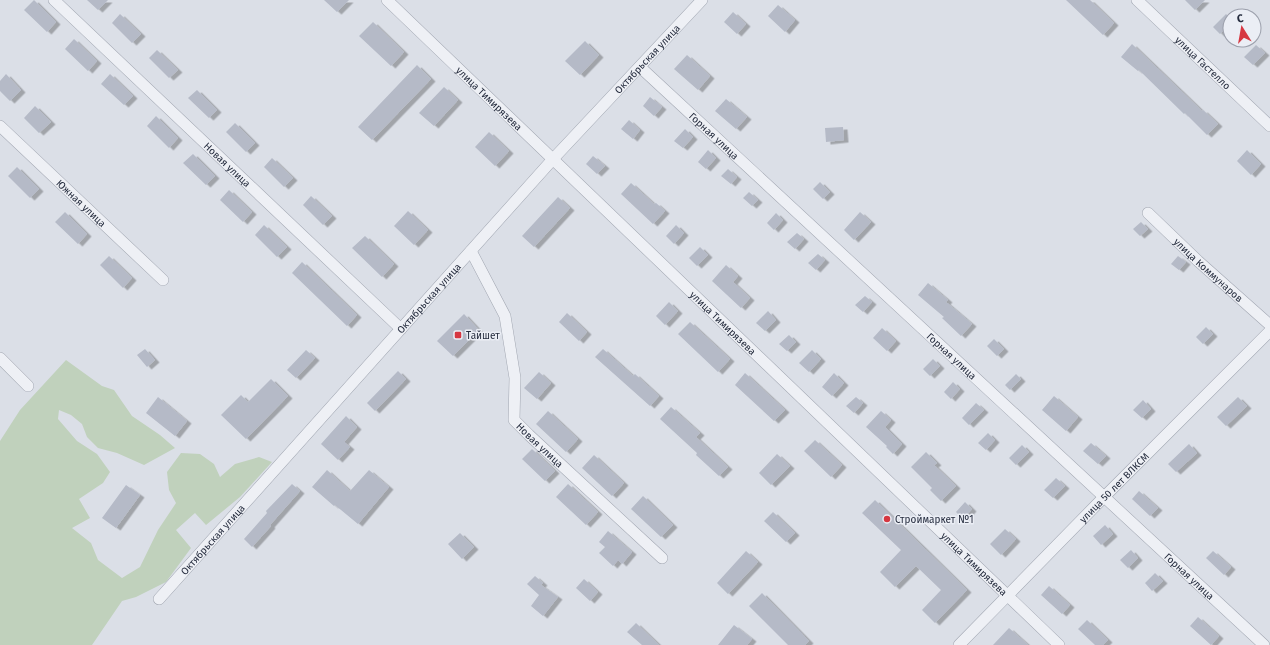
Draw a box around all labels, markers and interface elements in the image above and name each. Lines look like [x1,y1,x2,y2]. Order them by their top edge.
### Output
north arrow [1222,8,1262,48]
text: С [1236,12,1245,26]
street label: Октябрьская улица [612,22,683,96]
street label: улица Гастелло [1172,34,1233,92]
street label: улица Тимирязева [453,65,524,133]
street label: Горная улица [686,110,741,162]
street label: Новая улица [201,140,253,190]
street label: Южная улица [54,177,108,230]
street label: улица Коммунаров [1171,236,1245,305]
street label: Октябрьская улица [395,261,464,336]
street label: улица Тимирязева [687,289,758,358]
marker: Тайшет [453,330,463,340]
place label: Тайшет [466,330,500,342]
street label: Горная улица [924,331,978,382]
street label: Новая улица [513,421,565,470]
street label: улица 50 лет ВЛКСМ [1077,450,1152,526]
street label: Октябрьская улица [179,502,248,578]
marker: Строймаркет №1 [882,514,892,524]
place label: Строймаркет №1 [895,514,974,526]
street label: улица Тимирязева [938,530,1009,599]
street label: Горная улица [1161,551,1216,603]

